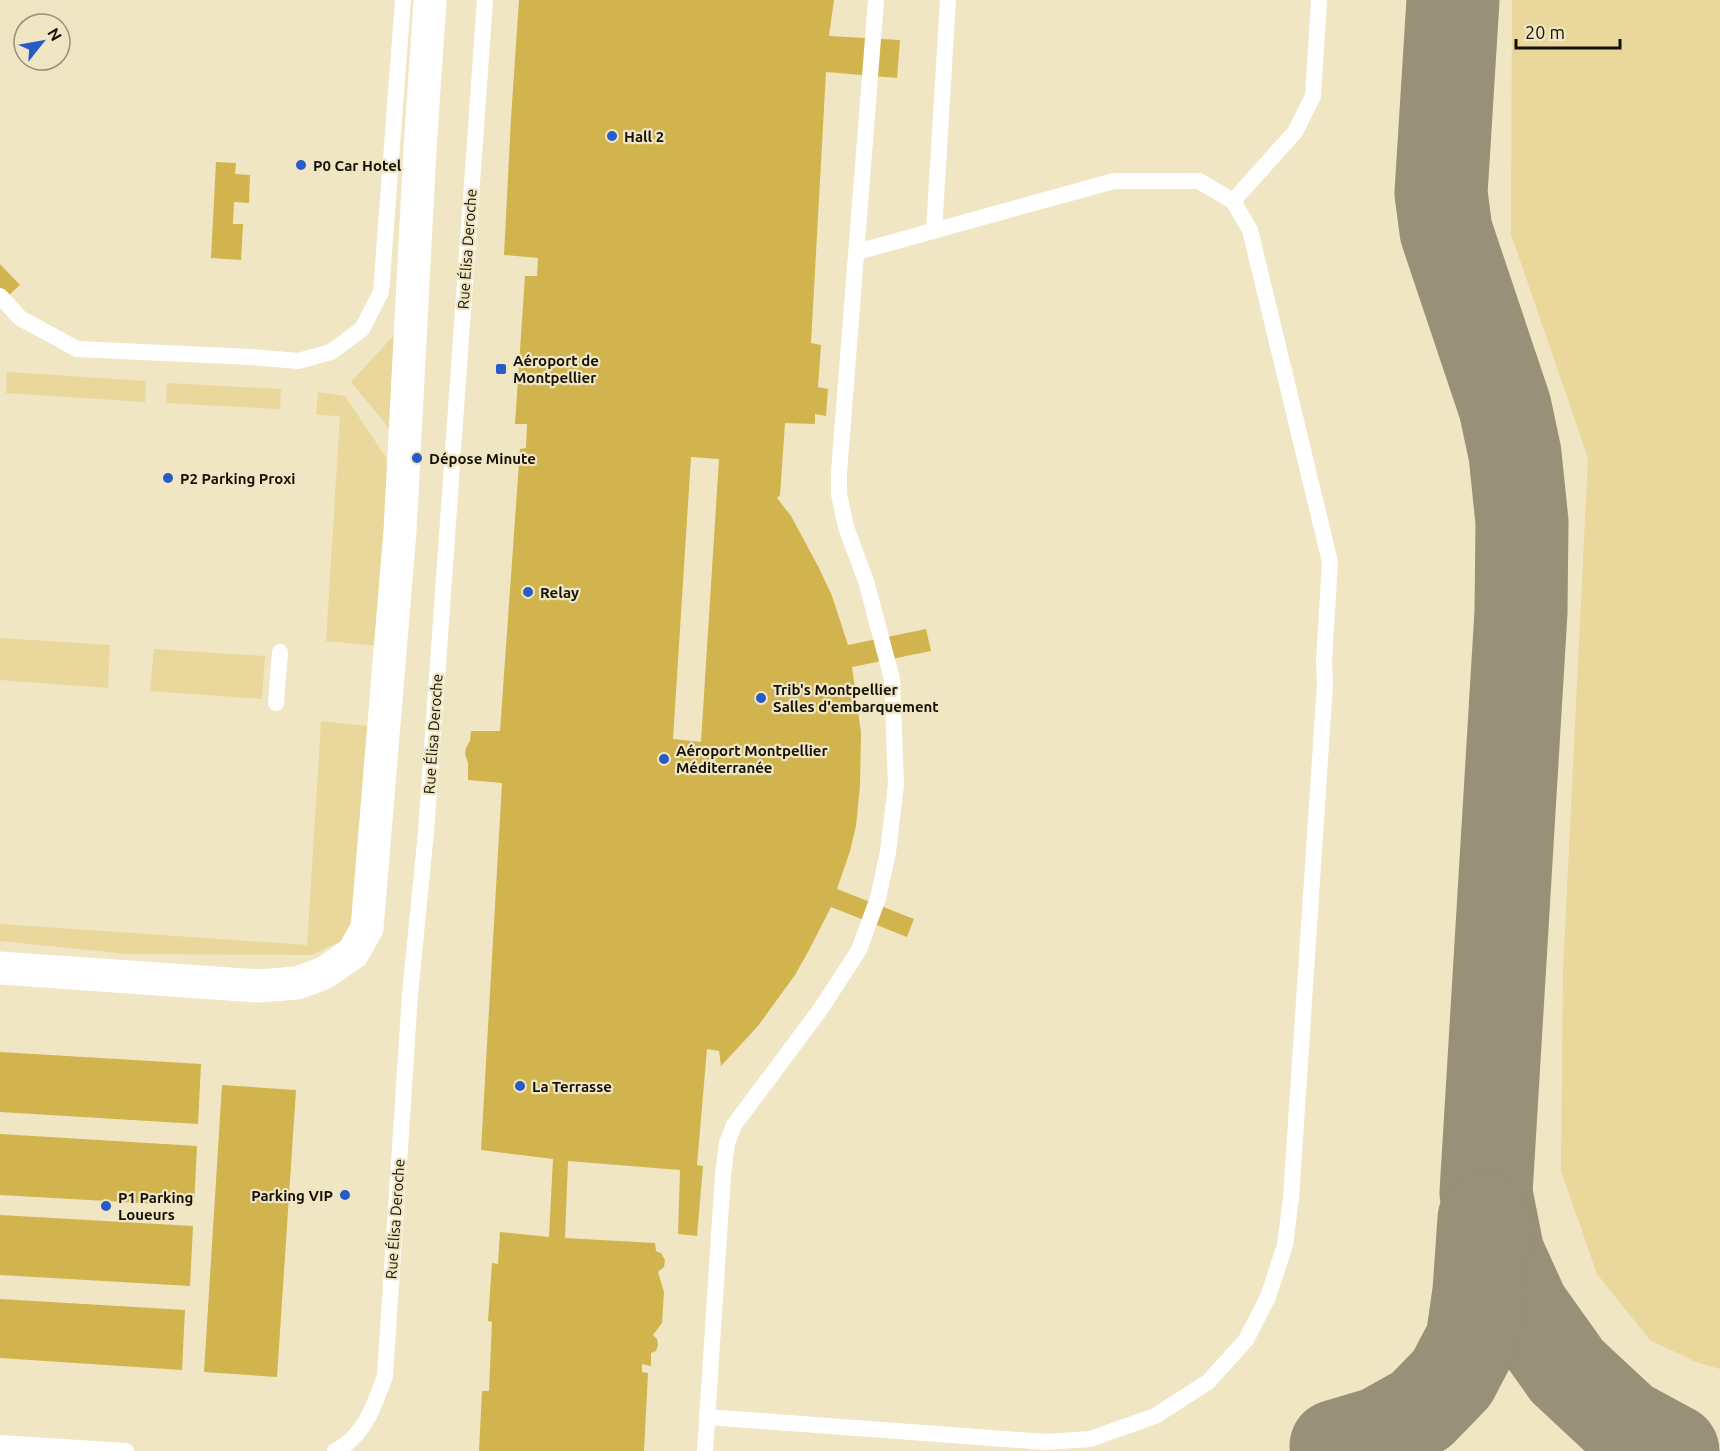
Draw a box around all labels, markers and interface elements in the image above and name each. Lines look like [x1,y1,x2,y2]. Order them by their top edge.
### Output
north arrow [12,12,72,72]
scale bar [1516,12,1620,50]
text: 20 m [1525,22,1565,42]
text: N [44,25,66,44]
place label: Hall 2 [624,128,664,145]
marker: Hall 2 [605,129,619,143]
place label: P0 Car Hotel [313,157,402,174]
marker: P0 Car Hotel [294,158,308,172]
street label: Rue Élisa Deroche [454,188,480,310]
place label: Aéroport de Montpellier [513,352,599,386]
marker: Aéroport de Montpellier [494,362,508,376]
place label: Dépose Minute [429,450,536,467]
marker: Dépose Minute [410,451,424,465]
place label: P2 Parking Proxi [180,470,295,487]
marker: P2 Parking Proxi [161,471,175,485]
place label: Relay [540,584,579,601]
marker: Relay [521,585,535,599]
street label: Rue Élisa Deroche [420,673,446,795]
place label: Trib's Montpellier Salles d'embarquement [773,681,939,715]
marker: Trib's Montpellier Salles d'embarquement [754,691,768,705]
place label: Aéroport Montpellier Méditerranée [676,742,828,776]
marker: Aéroport Montpellier Méditerranée [657,752,671,766]
place label: La Terrasse [532,1078,612,1095]
marker: La Terrasse [513,1079,527,1093]
street label: Rue Élisa Deroche [382,1158,408,1280]
place label: Parking VIP [251,1187,333,1204]
marker: Parking VIP [338,1188,352,1202]
place label: P1 Parking Loueurs [118,1189,193,1223]
marker: P1 Parking Loueurs [99,1199,113,1213]

